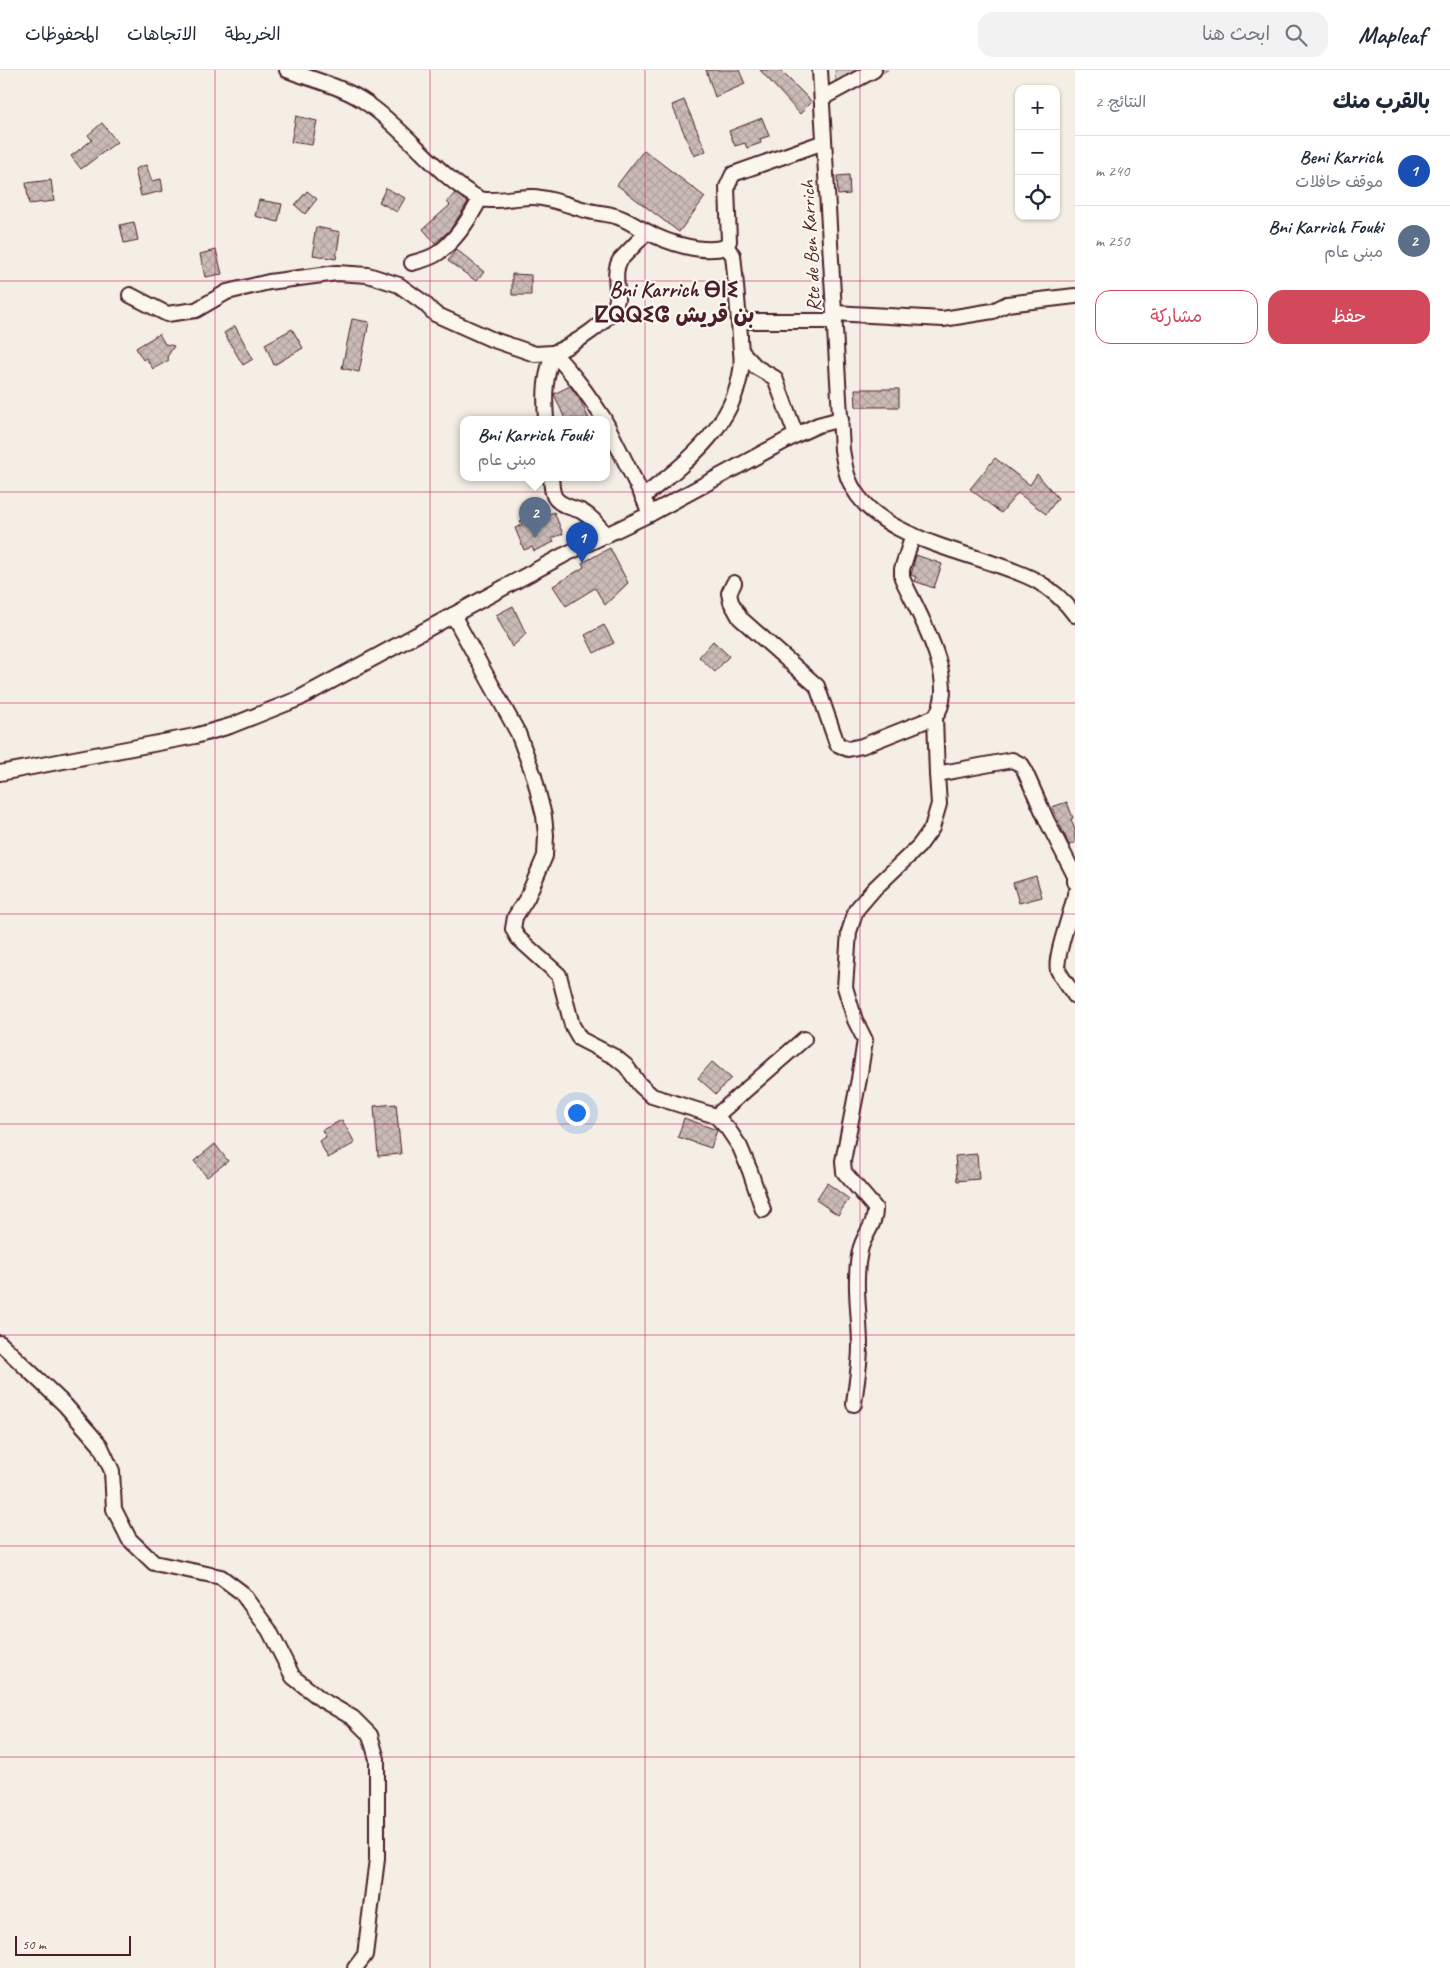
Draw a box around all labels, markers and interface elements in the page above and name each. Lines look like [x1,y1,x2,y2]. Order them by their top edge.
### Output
search box [978,12,1328,57]
text: Mapleaf [1358,20,1425,50]
icon: search [1282,21,1310,49]
text: ابحث هنا [1202,22,1270,46]
text: المحفوظات [25,23,99,45]
text: الاتجاهات [127,23,197,45]
text: الخريطة [225,23,281,45]
map controls [1015,85,1060,220]
button: + [1015,85,1060,130]
text: بالقرب منك [1333,88,1430,114]
text: النتائج: 2 [1095,92,1146,112]
button: − [1015,130,1060,175]
text: Beni Karrich [1300,145,1383,169]
text: 240 m [1095,161,1129,181]
text: 1 [1410,161,1418,181]
text: موقف حافلات [1295,172,1383,192]
button: locate [1015,175,1060,220]
street label: Rte de Ben Karrich [794,178,826,312]
text: Bni Karrich Fouki [1268,215,1383,239]
text: 250 m [1095,231,1129,251]
text: 2 [1410,231,1418,251]
text: مبنى عام [1324,242,1383,262]
district label: Bni Karrich ⴱⵏⵉ ⵇⵕⵕⵉⵛ بن قريش [594,276,754,329]
button: مشاركة [1095,290,1258,344]
button: حفظ [1268,290,1430,344]
popup [460,416,610,481]
text: Bni Karrich Fouki [478,423,592,447]
text: مبنى عام [478,450,536,470]
pin: 2 [519,497,551,538]
pin: 1 [566,522,598,563]
your location [564,1100,590,1126]
scale bar [15,1933,131,1956]
text: 50 m [22,1936,46,1953]

